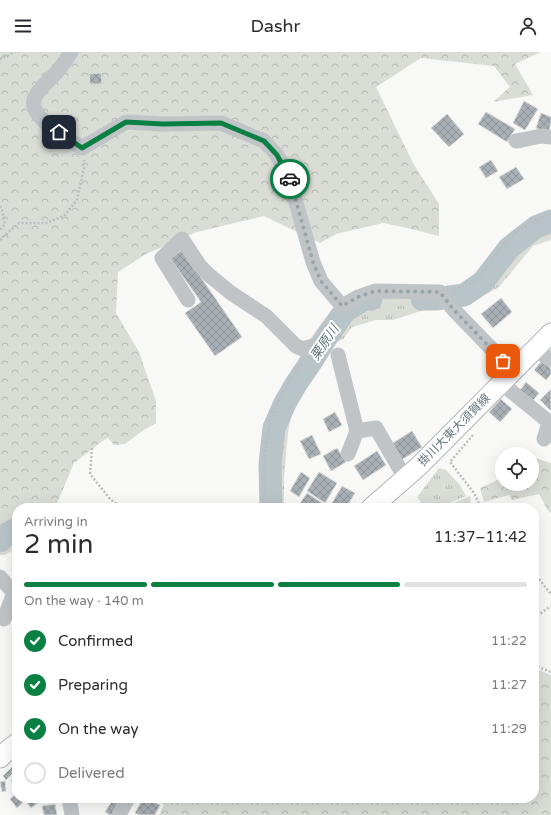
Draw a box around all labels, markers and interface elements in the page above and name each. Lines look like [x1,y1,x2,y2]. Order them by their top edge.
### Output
icon: menu [12,15,34,37]
text: Dashr [251,15,300,37]
icon: person [517,15,539,37]
pin [42,115,76,149]
icon: home [48,121,70,143]
courier [270,159,310,199]
icon: car [279,168,301,190]
water label: 栗原川 [307,320,343,363]
pin [486,344,520,378]
icon: bag [492,350,514,372]
street label: 掛川大東大須賀線 [415,391,493,469]
map controls [495,447,539,491]
button: locate [495,447,539,491]
text: Arriving in [24,514,88,530]
text: 11:37–11:42 [434,528,527,546]
text: 2 min [24,529,93,560]
text: On the way · 140 m [24,593,144,609]
icon: check [24,630,46,652]
text: Confirmed [58,632,133,650]
text: 11:22 [491,633,527,649]
icon: check [24,674,46,696]
text: Preparing [58,676,128,694]
text: 11:27 [491,677,527,693]
icon: check [24,718,46,740]
text: On the way [58,720,138,738]
text: 11:29 [491,721,527,737]
text: Delivered [58,764,125,782]

